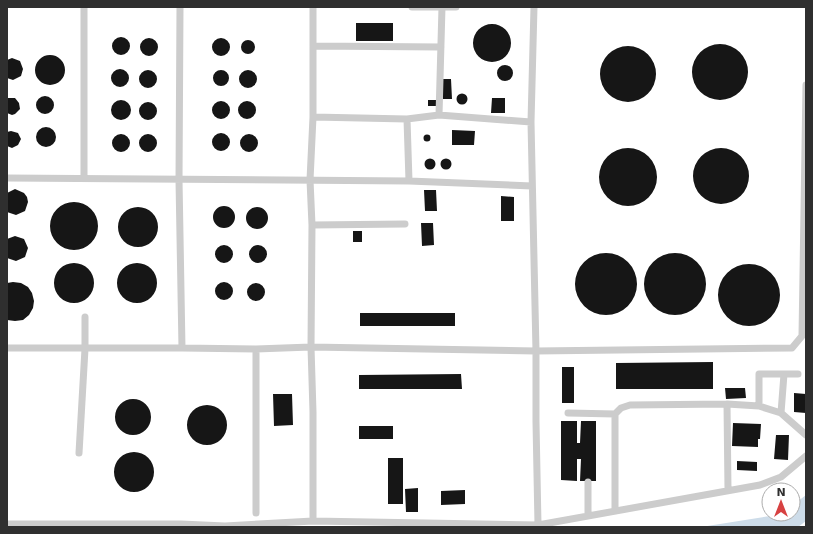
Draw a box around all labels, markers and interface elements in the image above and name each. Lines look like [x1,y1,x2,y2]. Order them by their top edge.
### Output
north arrow [761,482,801,522]
text: N [776,486,786,499]

